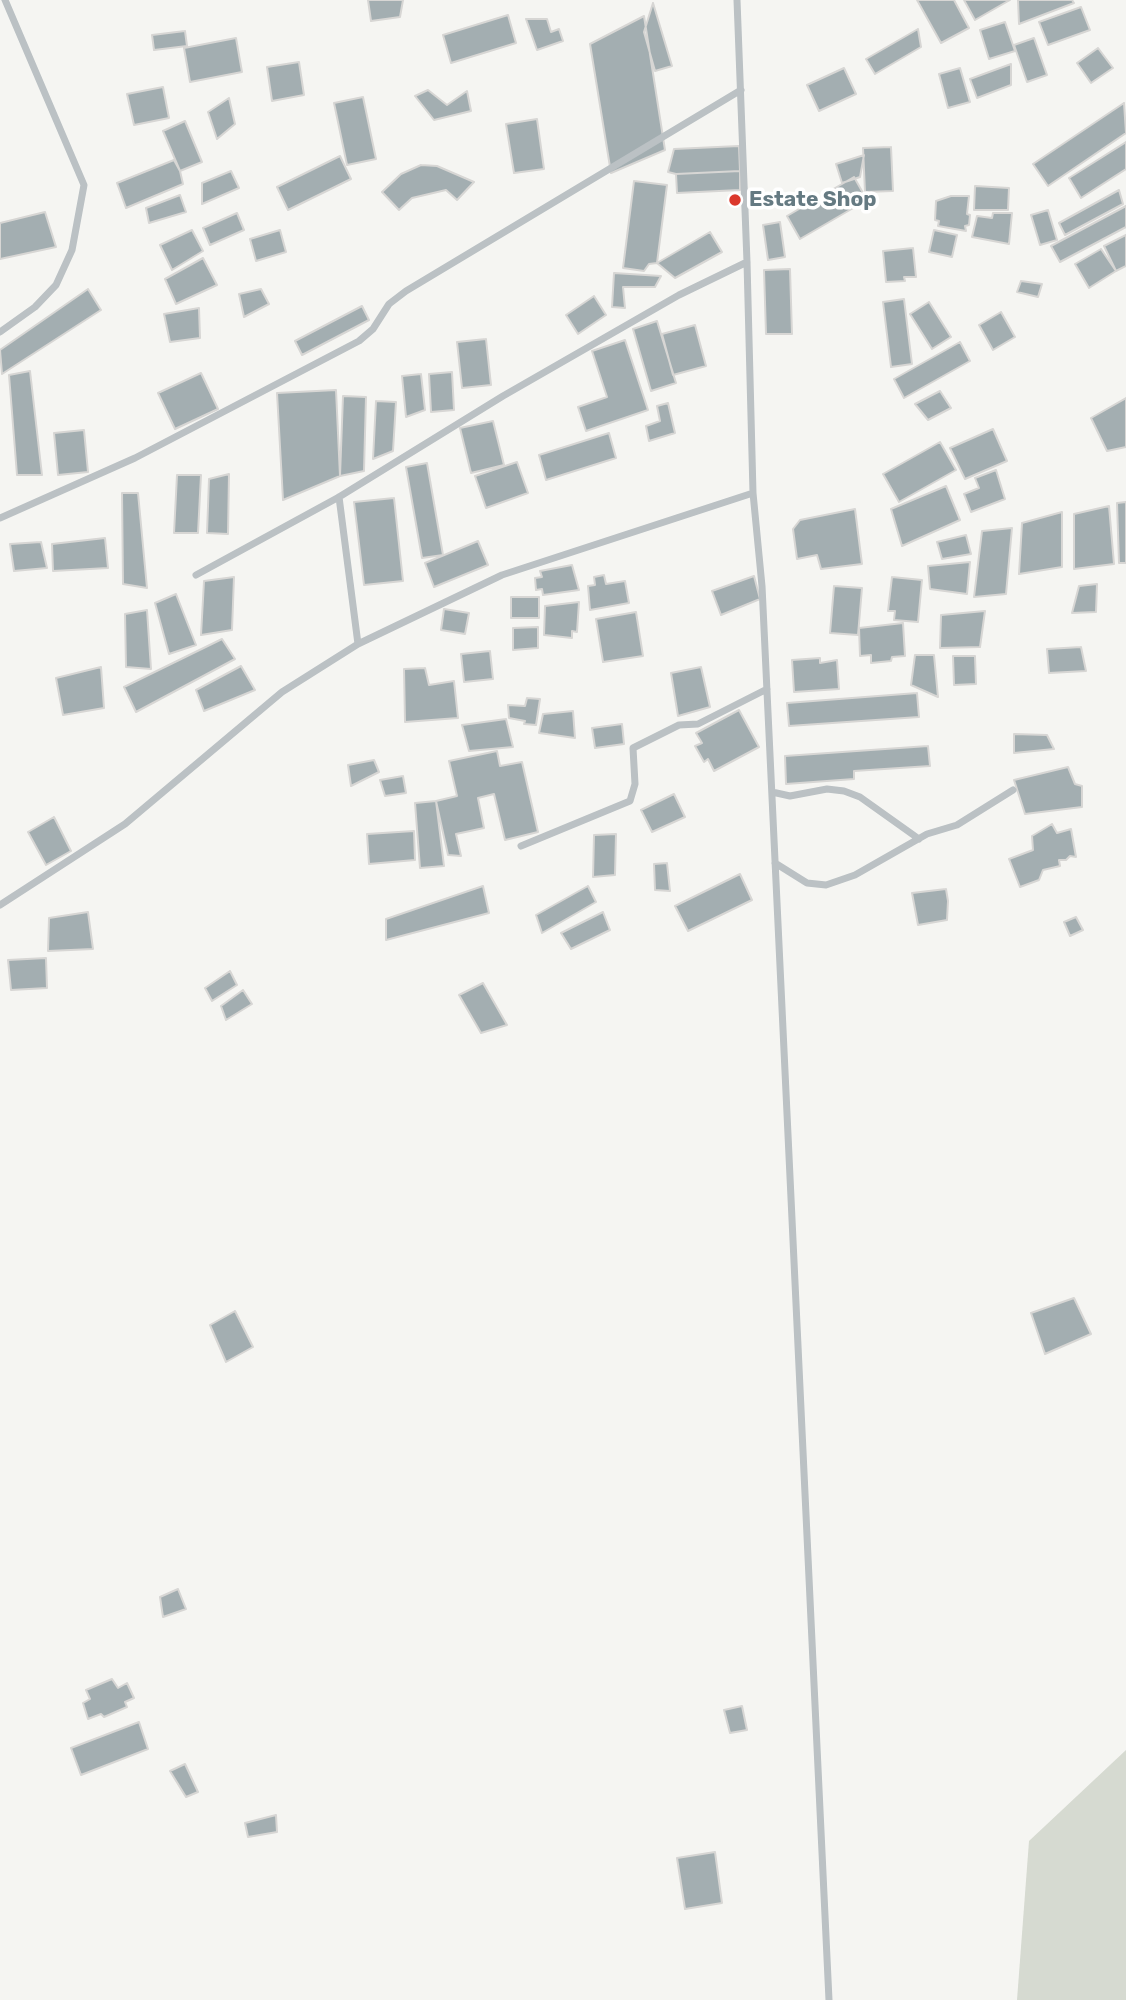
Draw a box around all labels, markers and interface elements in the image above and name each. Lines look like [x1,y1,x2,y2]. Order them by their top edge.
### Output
place label: Estate Shop [749,187,876,213]
marker: Estate Shop [727,192,743,208]

